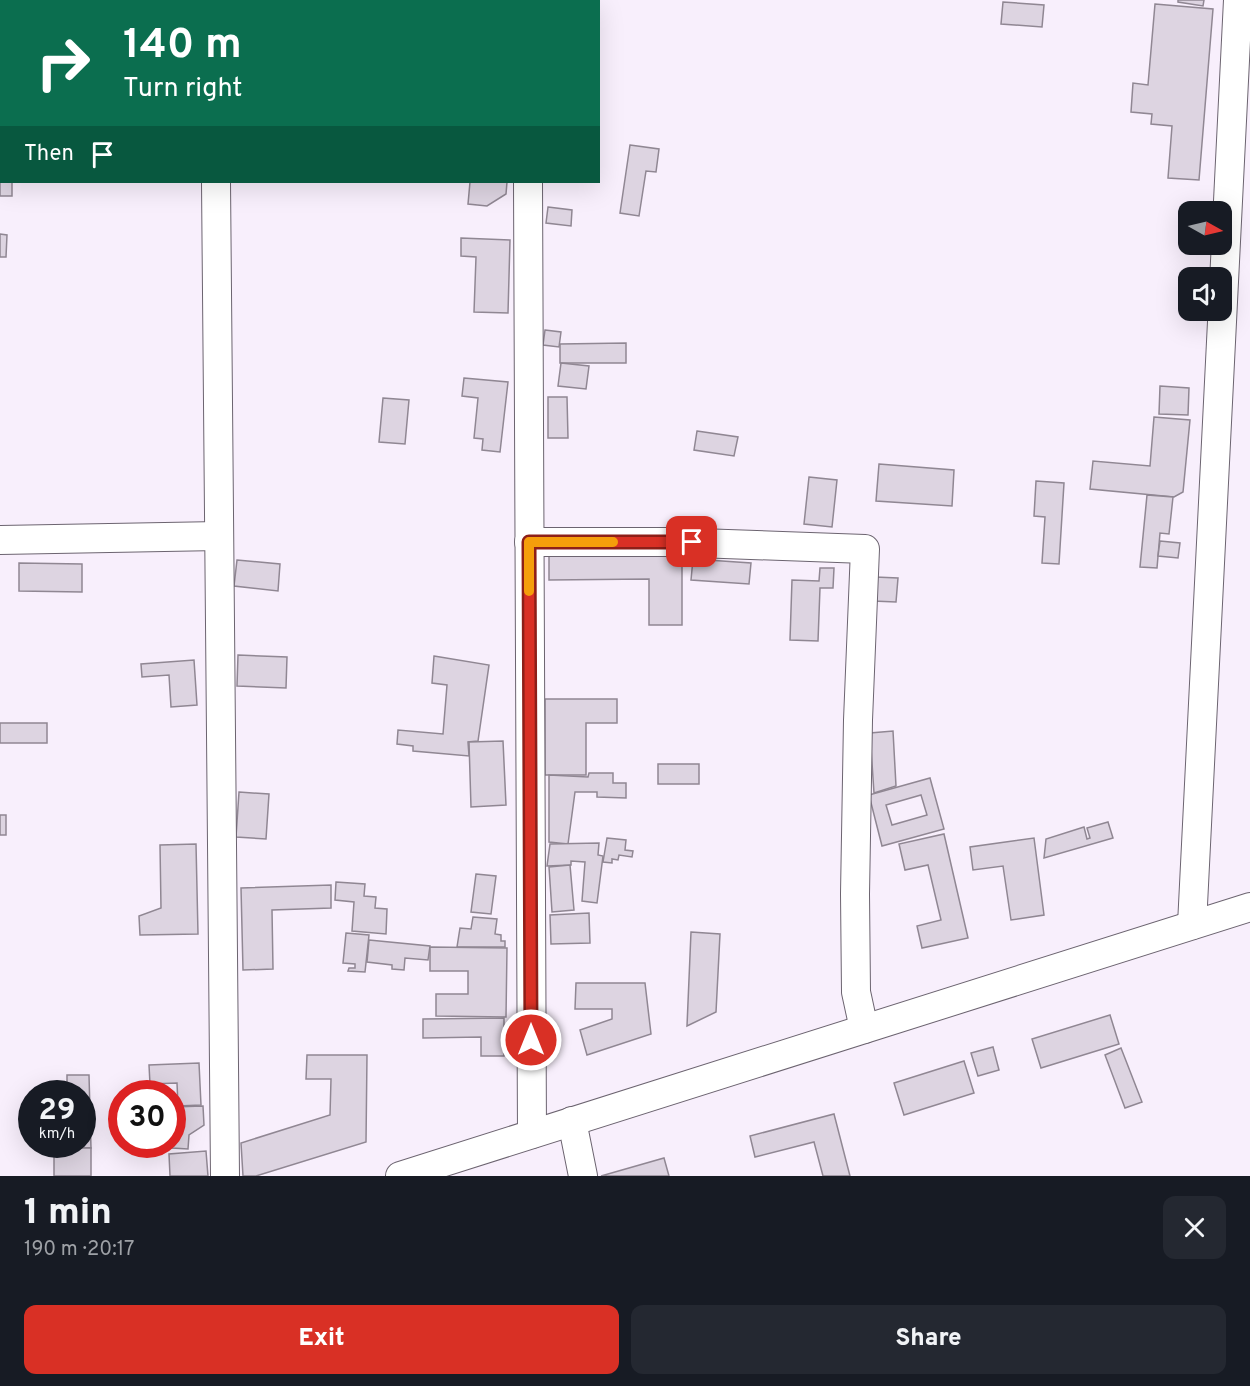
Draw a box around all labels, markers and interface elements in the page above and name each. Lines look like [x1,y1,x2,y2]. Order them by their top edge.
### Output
text: 140 m [123,20,242,73]
icon: right [24,24,102,102]
text: Turn right [123,72,242,106]
icon: arrive [86,138,119,171]
text: Then [24,141,74,168]
north arrow [1178,201,1232,255]
map controls [1178,201,1232,321]
button: sound [1178,267,1232,321]
pin [666,516,717,567]
icon: arrive [675,525,708,558]
position arrow [499,1008,563,1072]
speed limit sign: 30 [108,1080,186,1158]
text: 29 [39,1093,75,1130]
text: km/h [39,1125,75,1144]
text: 1 min [24,1191,112,1237]
button: close [1163,1196,1226,1259]
text: 190 m · 20:17 [24,1237,135,1263]
button: Exit [24,1305,619,1374]
button: Share [631,1305,1226,1374]

